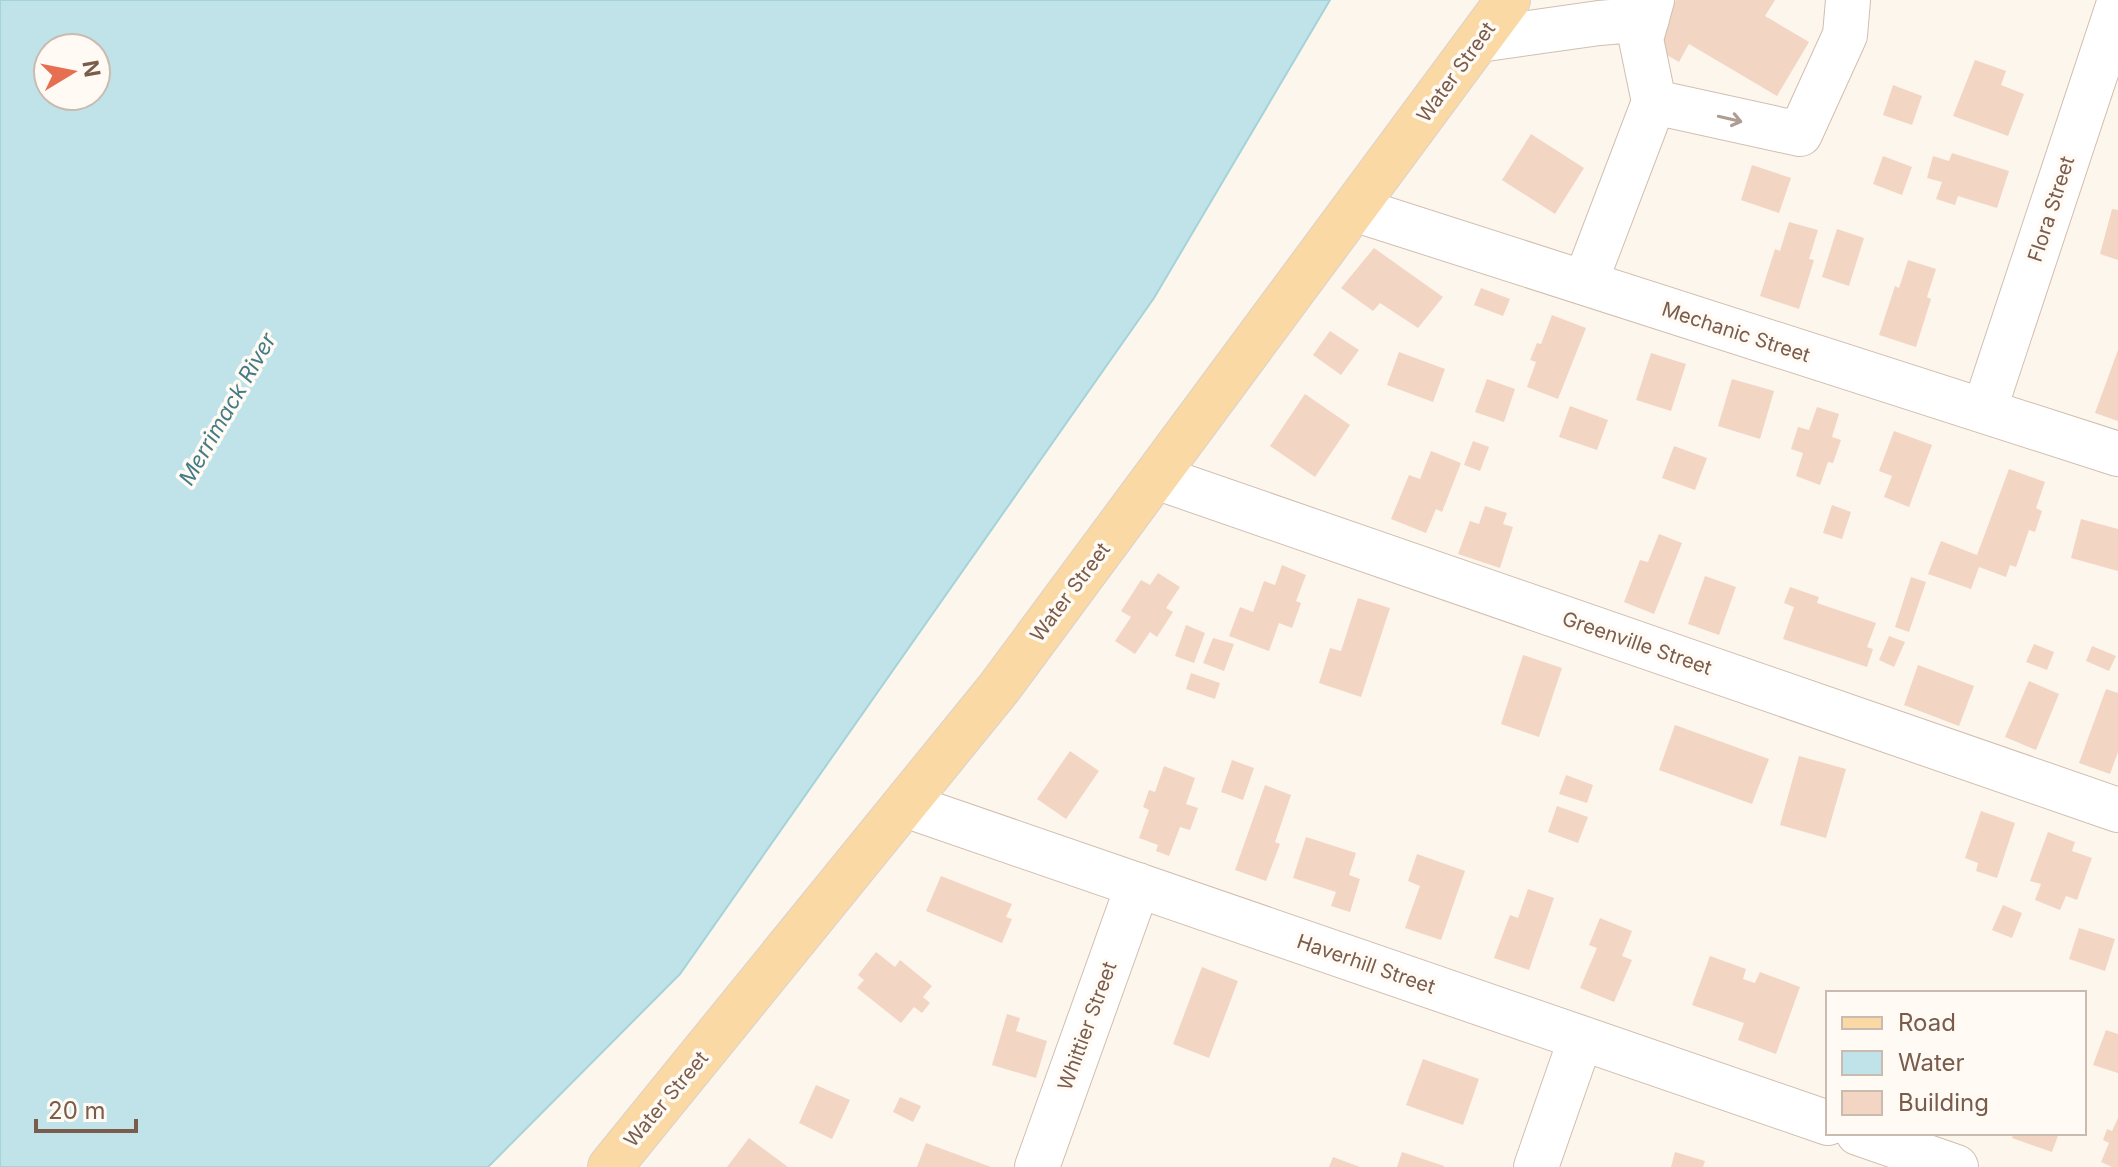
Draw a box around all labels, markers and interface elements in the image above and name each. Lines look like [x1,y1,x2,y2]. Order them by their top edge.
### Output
street label: Water Street [1412,17,1501,127]
north arrow [32,32,112,112]
text: N [77,58,106,79]
one-way arrow [1717,112,1742,127]
street label: Flora Street [2023,153,2079,265]
street label: Mechanic Street [1659,297,1814,367]
water label: Merrimack River [173,328,281,490]
street label: Water Street [1025,537,1115,646]
street label: Greenville Street [1559,606,1715,680]
street label: Haverhill Street [1294,929,1439,999]
street label: Whittier Street [1053,958,1122,1094]
legend [1826,991,2086,1135]
text: Road [1898,1008,1956,1037]
street label: Water Street [619,1046,713,1152]
text: Water [1898,1048,1965,1077]
scale bar [36,1083,136,1133]
text: Building [1898,1088,1989,1117]
text: 20 m [48,1096,106,1125]

